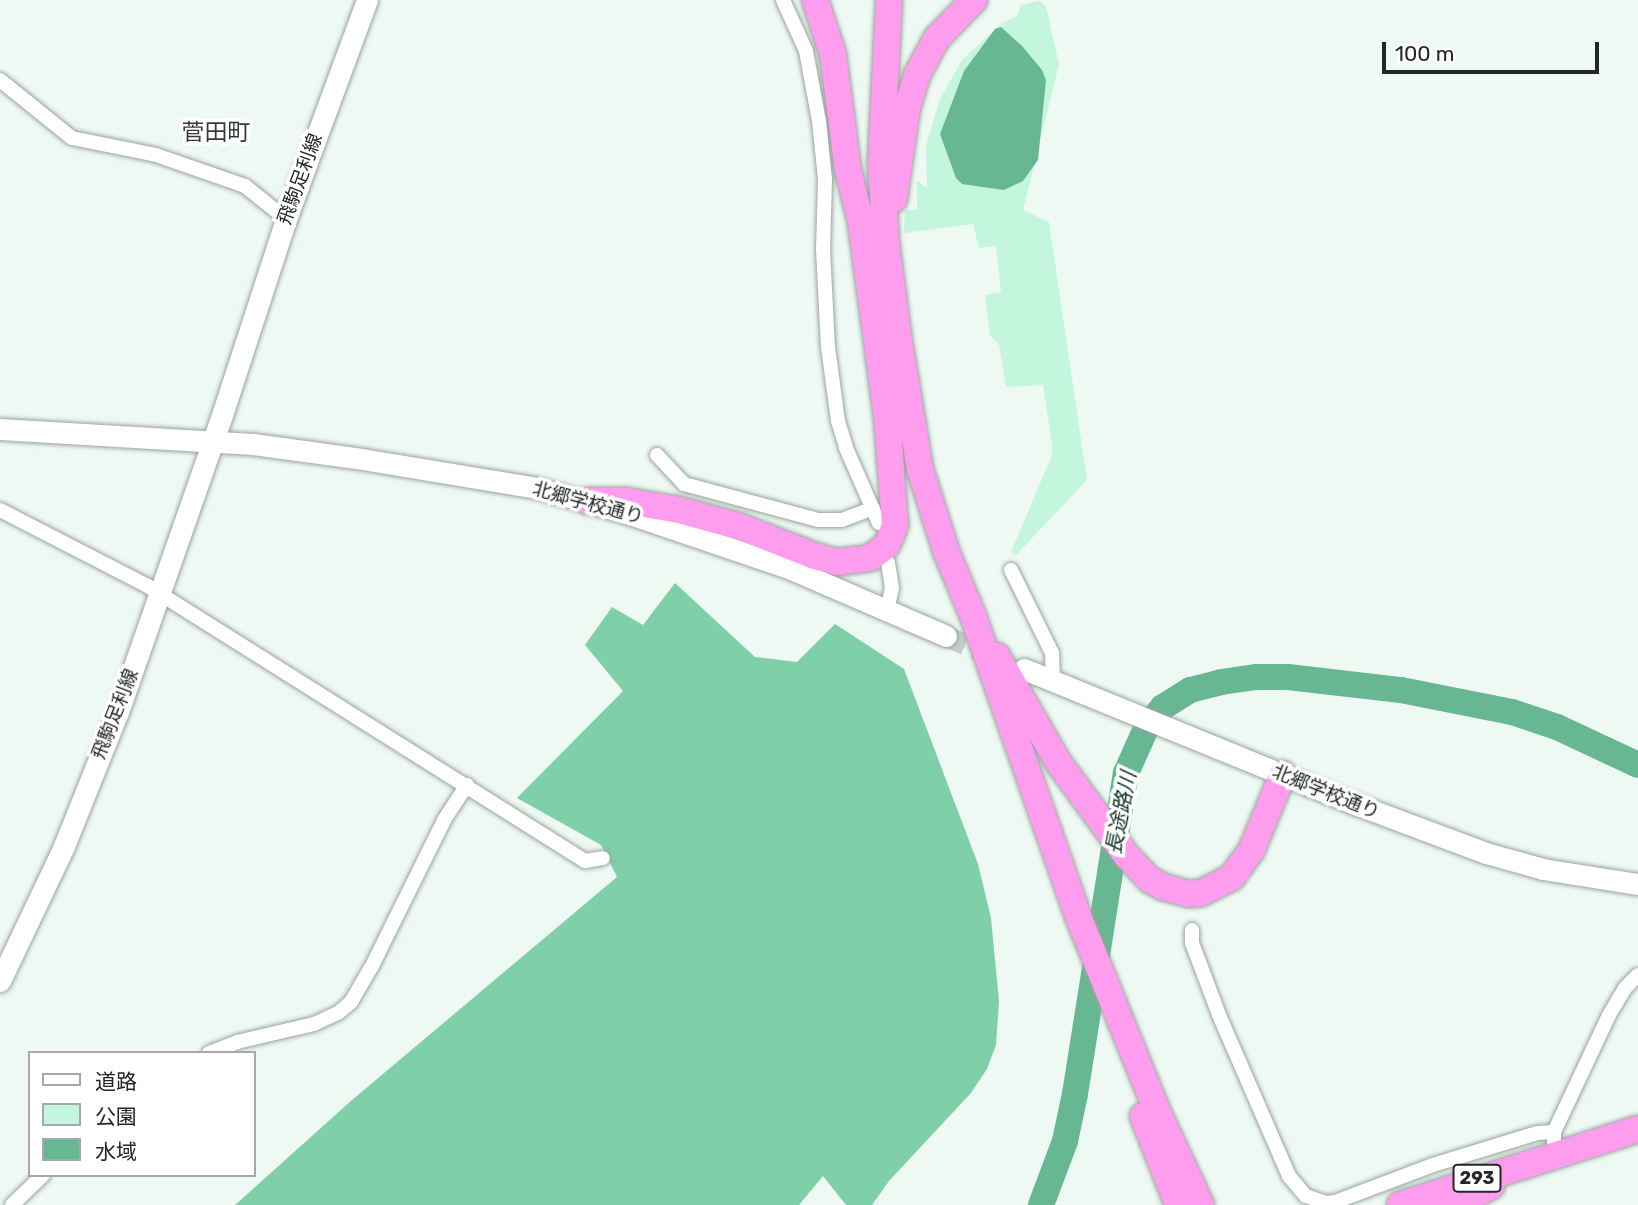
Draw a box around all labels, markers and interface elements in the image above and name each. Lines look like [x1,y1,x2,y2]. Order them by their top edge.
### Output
scale bar [1386,28,1603,72]
text: 100 m [1395,41,1454,66]
district label: 菅田町 [182,118,250,146]
street label: 飛駒足利線 [273,130,327,228]
street label: 北郷学校通り [530,477,646,529]
street label: 飛駒足利線 [87,666,143,762]
street label: 北郷学校通り [1269,760,1383,824]
water label: 長途路川 [1101,769,1141,857]
legend [28,1051,256,1177]
text: 道路 [95,1069,137,1094]
text: 公園 [95,1104,137,1129]
text: 水域 [95,1139,137,1164]
road number: 293 [1452,1163,1502,1192]

